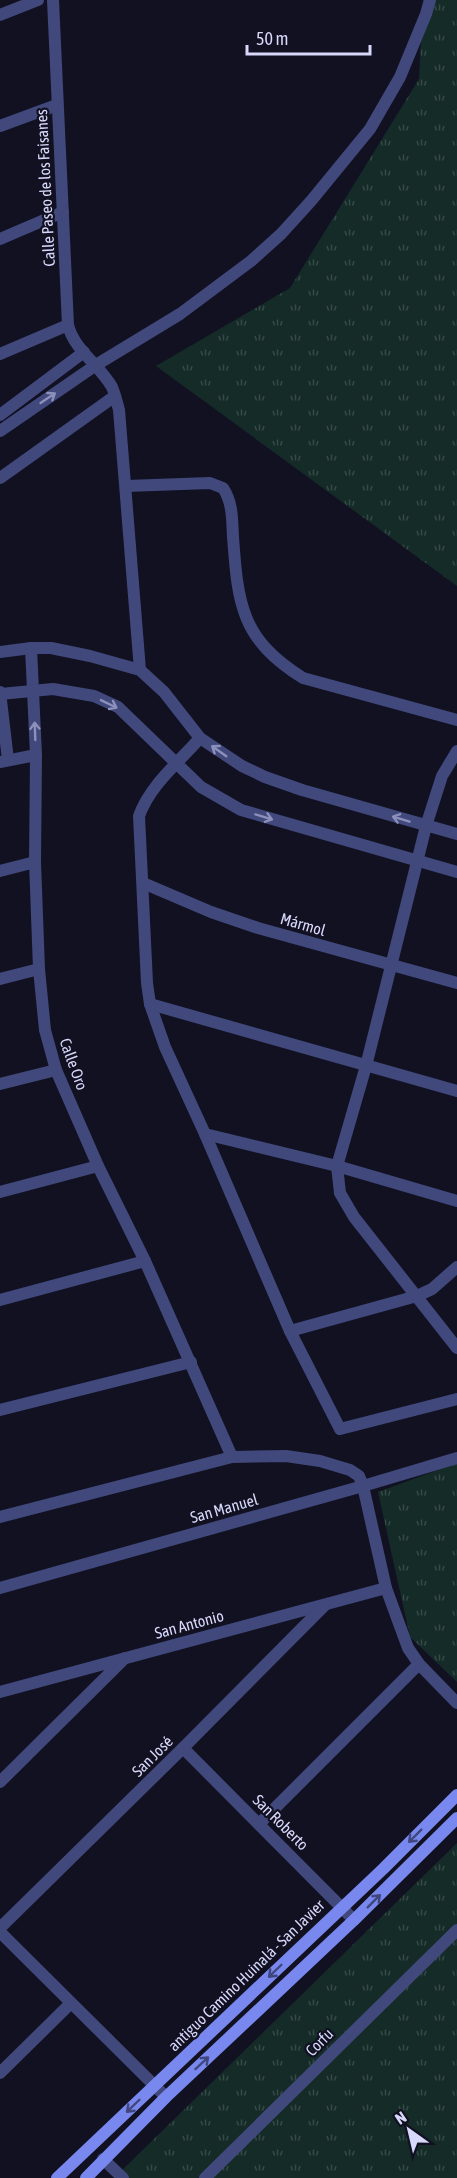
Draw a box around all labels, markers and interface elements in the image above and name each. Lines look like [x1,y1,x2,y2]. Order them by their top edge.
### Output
scale bar [247,18,370,56]
text: 50 m [256,28,288,49]
street label: Calle Paseo de los Faisanes [32,109,58,267]
one-way arrow [40,392,56,404]
one-way arrow [100,698,118,710]
one-way arrow [29,721,41,741]
one-way arrow [211,745,228,757]
one-way arrow [254,812,273,823]
one-way arrow [392,813,411,824]
street label: Mármol [278,909,328,939]
street label: Calle Oro [56,1036,92,1092]
street label: San Manuel [188,1490,261,1526]
street label: San Antonio [153,1606,225,1642]
street label: San José [128,1732,176,1780]
street label: San Roberto [250,1791,312,1853]
one-way arrow [408,1829,423,1844]
one-way arrow [367,1893,382,1908]
street label: antiguo Camino Huinalá - San Javier [164,1895,329,2055]
one-way arrow [267,1964,282,1979]
street label: Corfu [302,2025,336,2059]
one-way arrow [194,2057,209,2071]
one-way arrow [126,2098,141,2113]
north arrow [379,2100,439,2160]
text: N [392,2107,410,2128]

